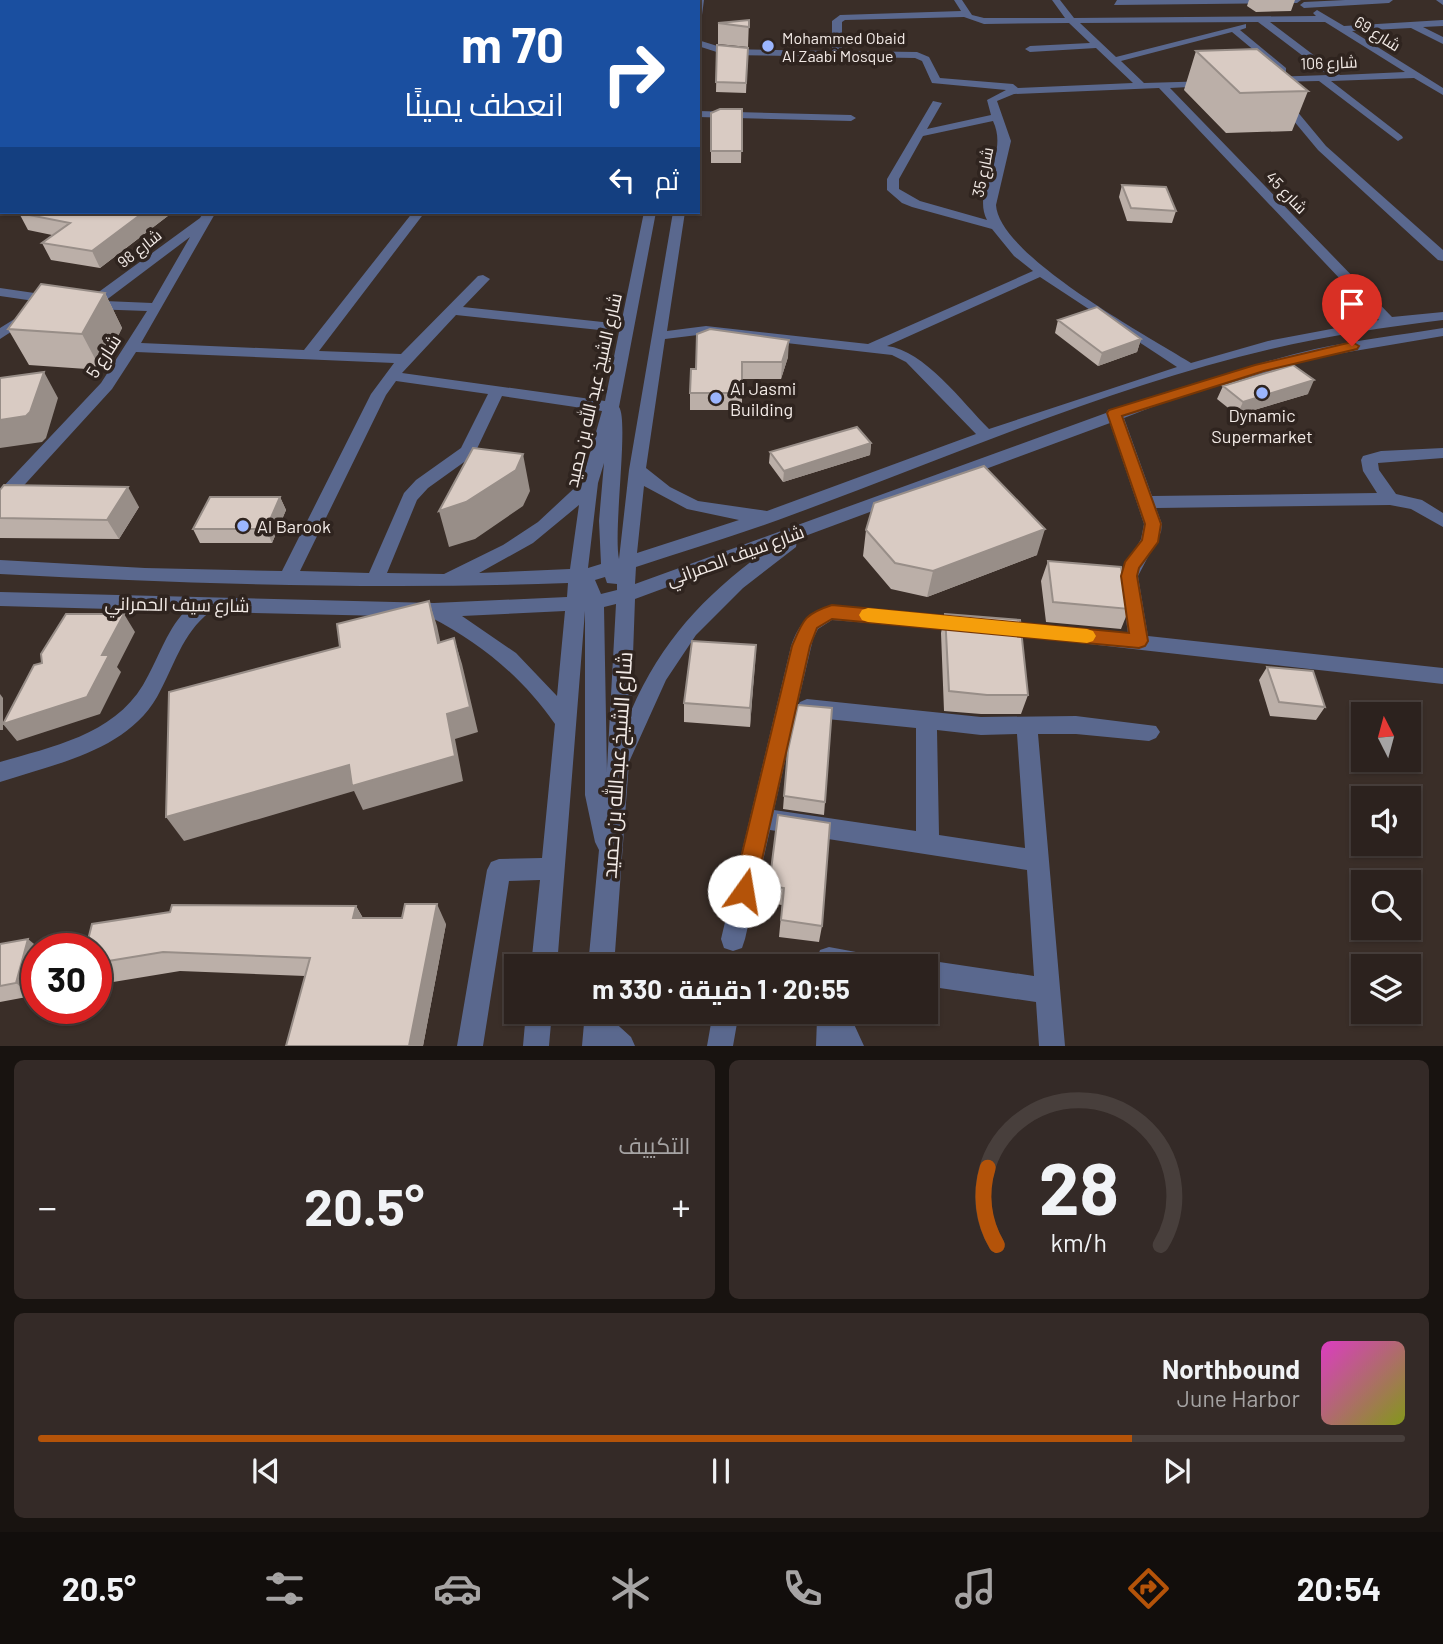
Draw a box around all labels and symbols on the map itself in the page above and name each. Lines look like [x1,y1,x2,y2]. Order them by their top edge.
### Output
street label: شارع 69 [1350,11,1405,57]
place label: Mohammed Obaid Al Zaabi Mosque [782,28,905,65]
marker: Mohammed Obaid Al Zaabi Mosque [760,38,776,54]
street label: شارع 106 [1300,52,1358,75]
street label: شارع 35 [967,145,999,199]
street label: شارع 45 [1260,167,1312,219]
street label: شارع 98 [113,225,167,274]
pin [1322,274,1382,346]
street label: شارع الشيخ عبد الله بن حميد [560,291,628,490]
street label: شارع 5 [81,330,127,383]
place label: Al Jasmi Building [730,377,796,420]
marker: Dynamic Supermarket [1254,385,1270,401]
marker: Al Jasmi Building [708,390,724,406]
place label: Dynamic Supermarket [1211,404,1313,447]
place label: Al Barook [257,515,331,537]
marker: Al Barook [235,518,251,534]
street label: شارع سيف الحمراني [663,520,808,594]
street label: شارع سيف الحمراني [104,592,250,620]
street label: شارع الشيخ عبدالله بن حميد [596,651,639,880]
north arrow [1351,702,1421,772]
position arrow [707,854,781,928]
speed limit sign: 30 [21,933,112,1024]

